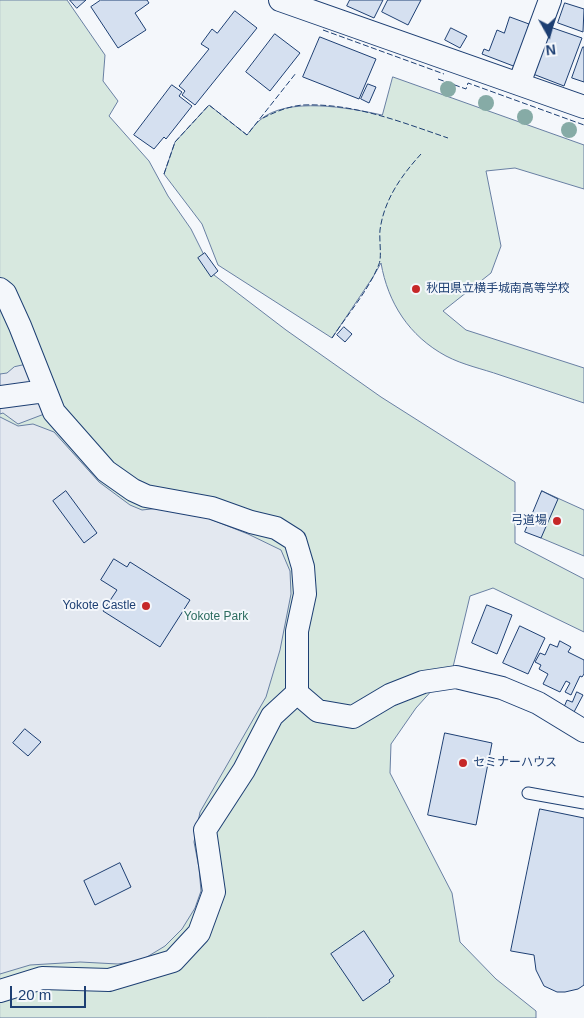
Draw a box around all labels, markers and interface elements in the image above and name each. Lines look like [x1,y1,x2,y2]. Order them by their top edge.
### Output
north arrow [524,10,574,60]
text: N [545,41,557,58]
place label: 秋田県立横手城南高等学校 [426,282,570,296]
marker: 秋田県立横手城南高等学校 [410,283,422,295]
place label: 弓道場 [511,514,547,528]
marker: 弓道場 [551,515,563,527]
place label: Yokote Castle [62,599,136,613]
marker: Yokote Castle [140,600,152,612]
park label: Yokote Park [184,610,248,624]
place label: セミナーハウス [473,756,557,770]
marker: セミナーハウス [457,757,469,769]
scale bar [12,976,89,1008]
text: 20 m [18,986,51,1003]

